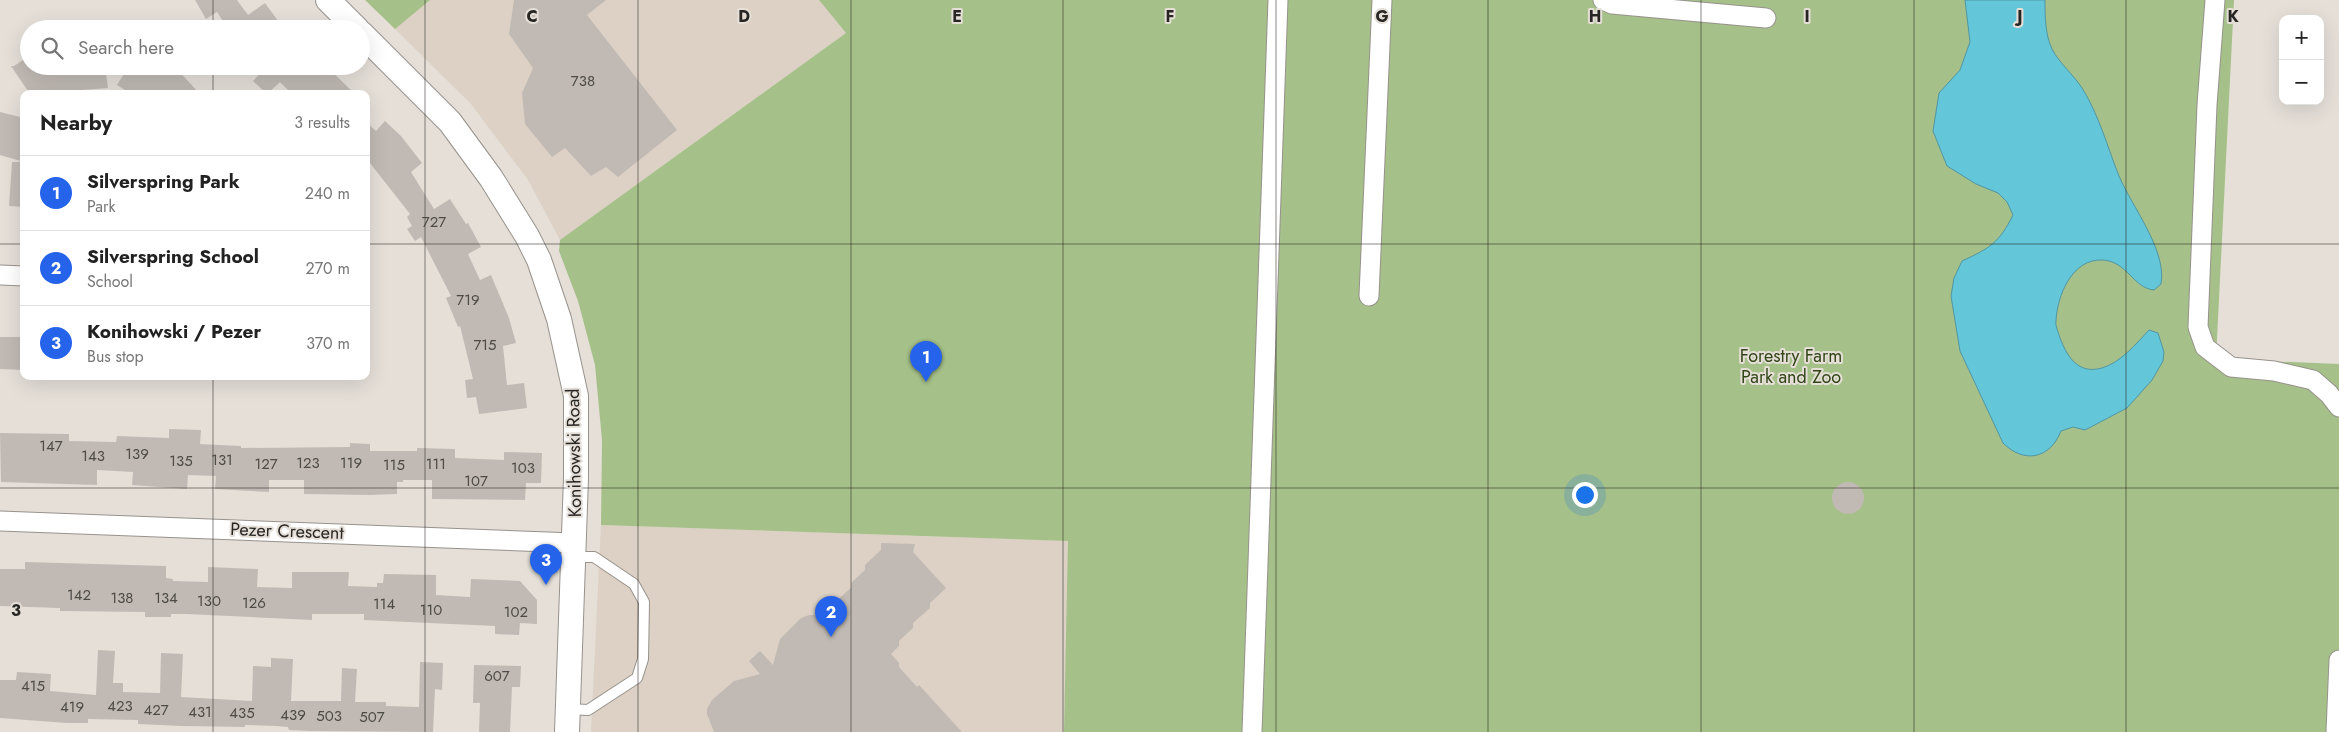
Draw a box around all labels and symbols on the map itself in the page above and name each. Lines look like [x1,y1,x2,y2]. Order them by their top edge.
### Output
text: C [526,5,538,28]
text: D [738,5,750,28]
text: E [952,5,962,28]
text: F [1166,5,1174,28]
text: G [1375,5,1389,28]
text: H [1589,5,1601,28]
text: I [1804,5,1810,28]
text: J [2014,5,2023,28]
text: K [2227,5,2239,28]
house number: 738 [571,70,595,92]
house number: 727 [422,211,446,233]
house number: 719 [456,289,480,311]
house number: 715 [473,334,497,356]
pin: 1 [910,341,942,382]
park label: Forestry Farm Park and Zoo [1740,343,1842,390]
street label: Konihowski Road [560,388,588,518]
house number: 147 [39,435,63,457]
house number: 139 [125,443,149,465]
house number: 143 [81,445,105,467]
house number: 131 [211,449,233,471]
house number: 135 [169,450,193,472]
house number: 123 [296,452,320,474]
house number: 119 [340,452,362,474]
house number: 127 [254,453,278,475]
house number: 111 [426,453,446,475]
house number: 115 [383,454,405,476]
house number: 103 [511,457,535,479]
house number: 107 [464,470,488,492]
your location [1572,482,1598,508]
street label: Pezer Crescent [230,516,345,546]
pin: 3 [530,544,562,585]
house number: 142 [67,584,91,606]
house number: 138 [110,587,134,609]
house number: 134 [154,587,178,609]
house number: 130 [197,590,221,612]
house number: 126 [242,592,266,614]
house number: 114 [373,593,395,615]
pin: 2 [815,596,847,637]
text: 3 [11,599,21,622]
house number: 110 [420,599,442,621]
house number: 102 [504,601,528,623]
house number: 607 [484,665,510,687]
house number: 415 [21,675,45,697]
house number: 423 [107,695,133,717]
house number: 419 [60,696,84,718]
house number: 427 [143,699,169,721]
house number: 431 [188,701,212,723]
house number: 435 [229,702,255,724]
house number: 439 [280,704,306,726]
house number: 503 [316,705,342,727]
house number: 507 [359,706,385,728]

